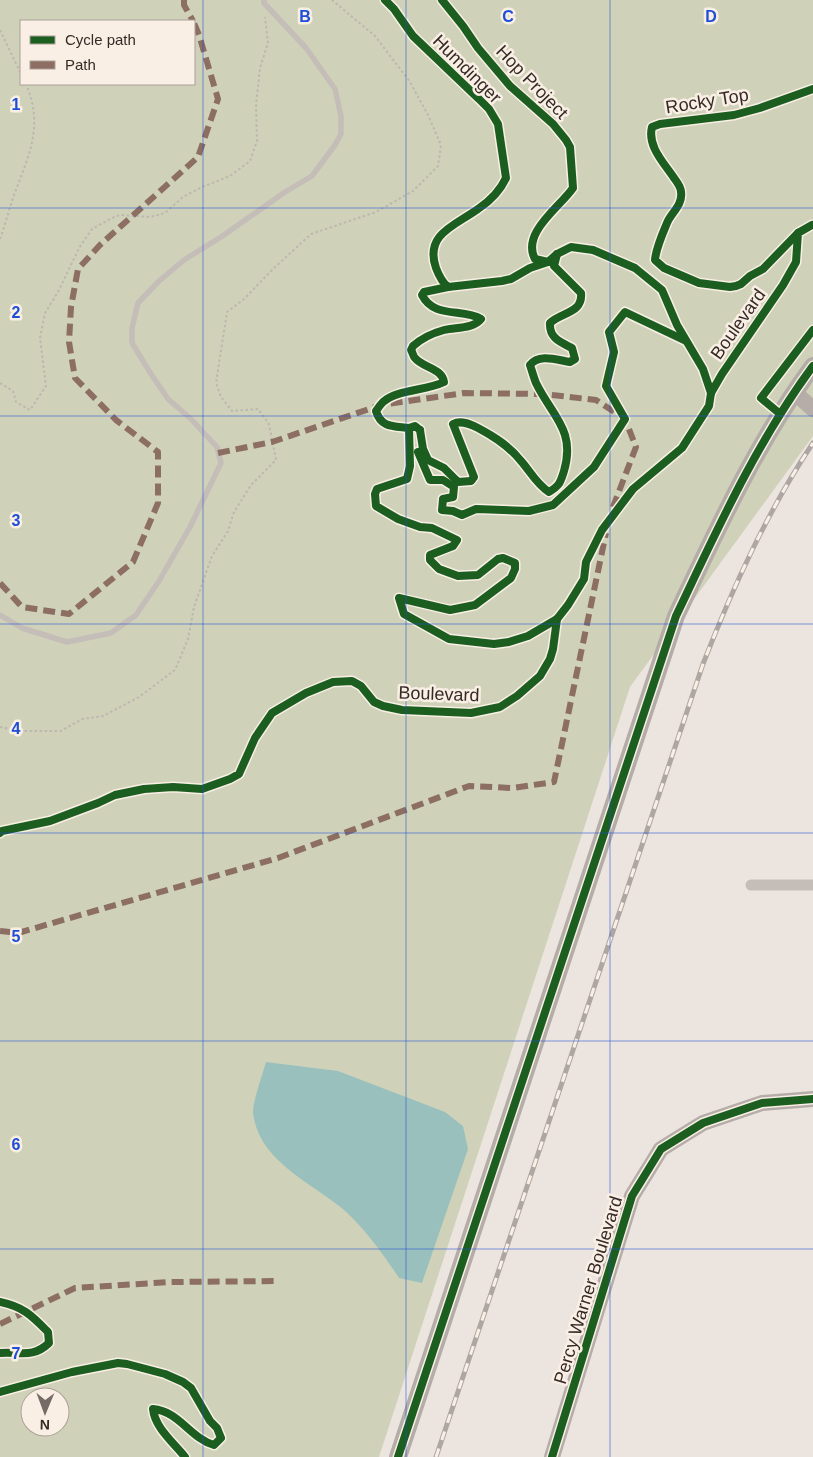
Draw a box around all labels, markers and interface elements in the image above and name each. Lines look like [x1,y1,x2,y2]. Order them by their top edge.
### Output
text: B [299,8,311,25]
text: C [502,8,514,25]
text: D [705,8,717,25]
legend [20,20,195,85]
text: Cycle path [65,31,136,48]
street label: Humdinger [429,31,505,107]
street label: Hop Project [492,41,572,123]
text: Path [65,56,96,73]
street label: Rocky Top [664,85,750,117]
text: 1 [12,96,21,113]
street label: Boulevard [707,285,769,363]
text: 2 [12,304,21,321]
text: 3 [12,512,21,529]
street label: Boulevard [398,683,480,705]
text: 4 [12,720,21,737]
text: 5 [12,928,21,945]
text: 6 [12,1136,21,1153]
street label: Percy Warner Boulevard [550,1194,626,1386]
text: 7 [12,1345,21,1362]
north arrow [20,1387,70,1437]
text: N [40,1417,50,1433]

